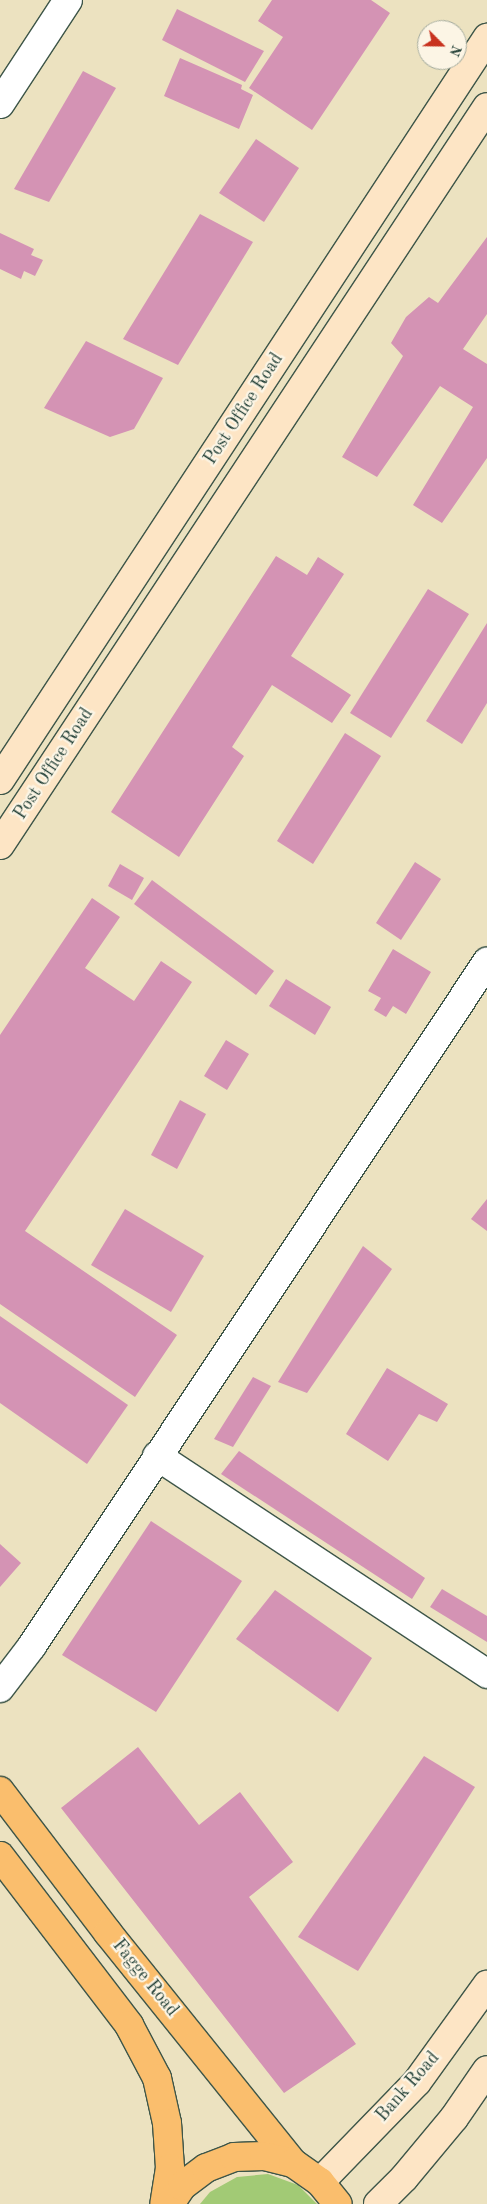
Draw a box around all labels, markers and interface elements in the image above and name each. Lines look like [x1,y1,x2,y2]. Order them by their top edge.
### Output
north arrow [417,20,467,70]
text: N [446,43,463,58]
street label: Post Office Road [200,349,288,469]
street label: Post Office Road [10,704,98,824]
street label: Fagge Road [107,1935,183,2021]
street label: Bank Road [372,2048,444,2126]

